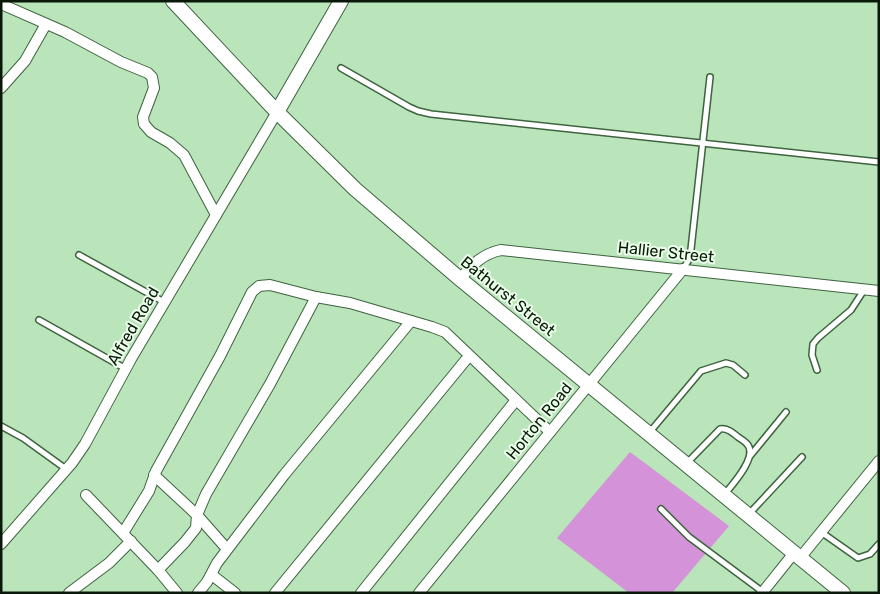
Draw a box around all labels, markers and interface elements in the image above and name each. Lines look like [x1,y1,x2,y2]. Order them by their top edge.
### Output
street label: Hallier Street [617,237,715,267]
street label: Bathurst Street [457,252,559,340]
street label: Alfred Road [103,284,163,368]
street label: Horton Road [502,379,576,463]

